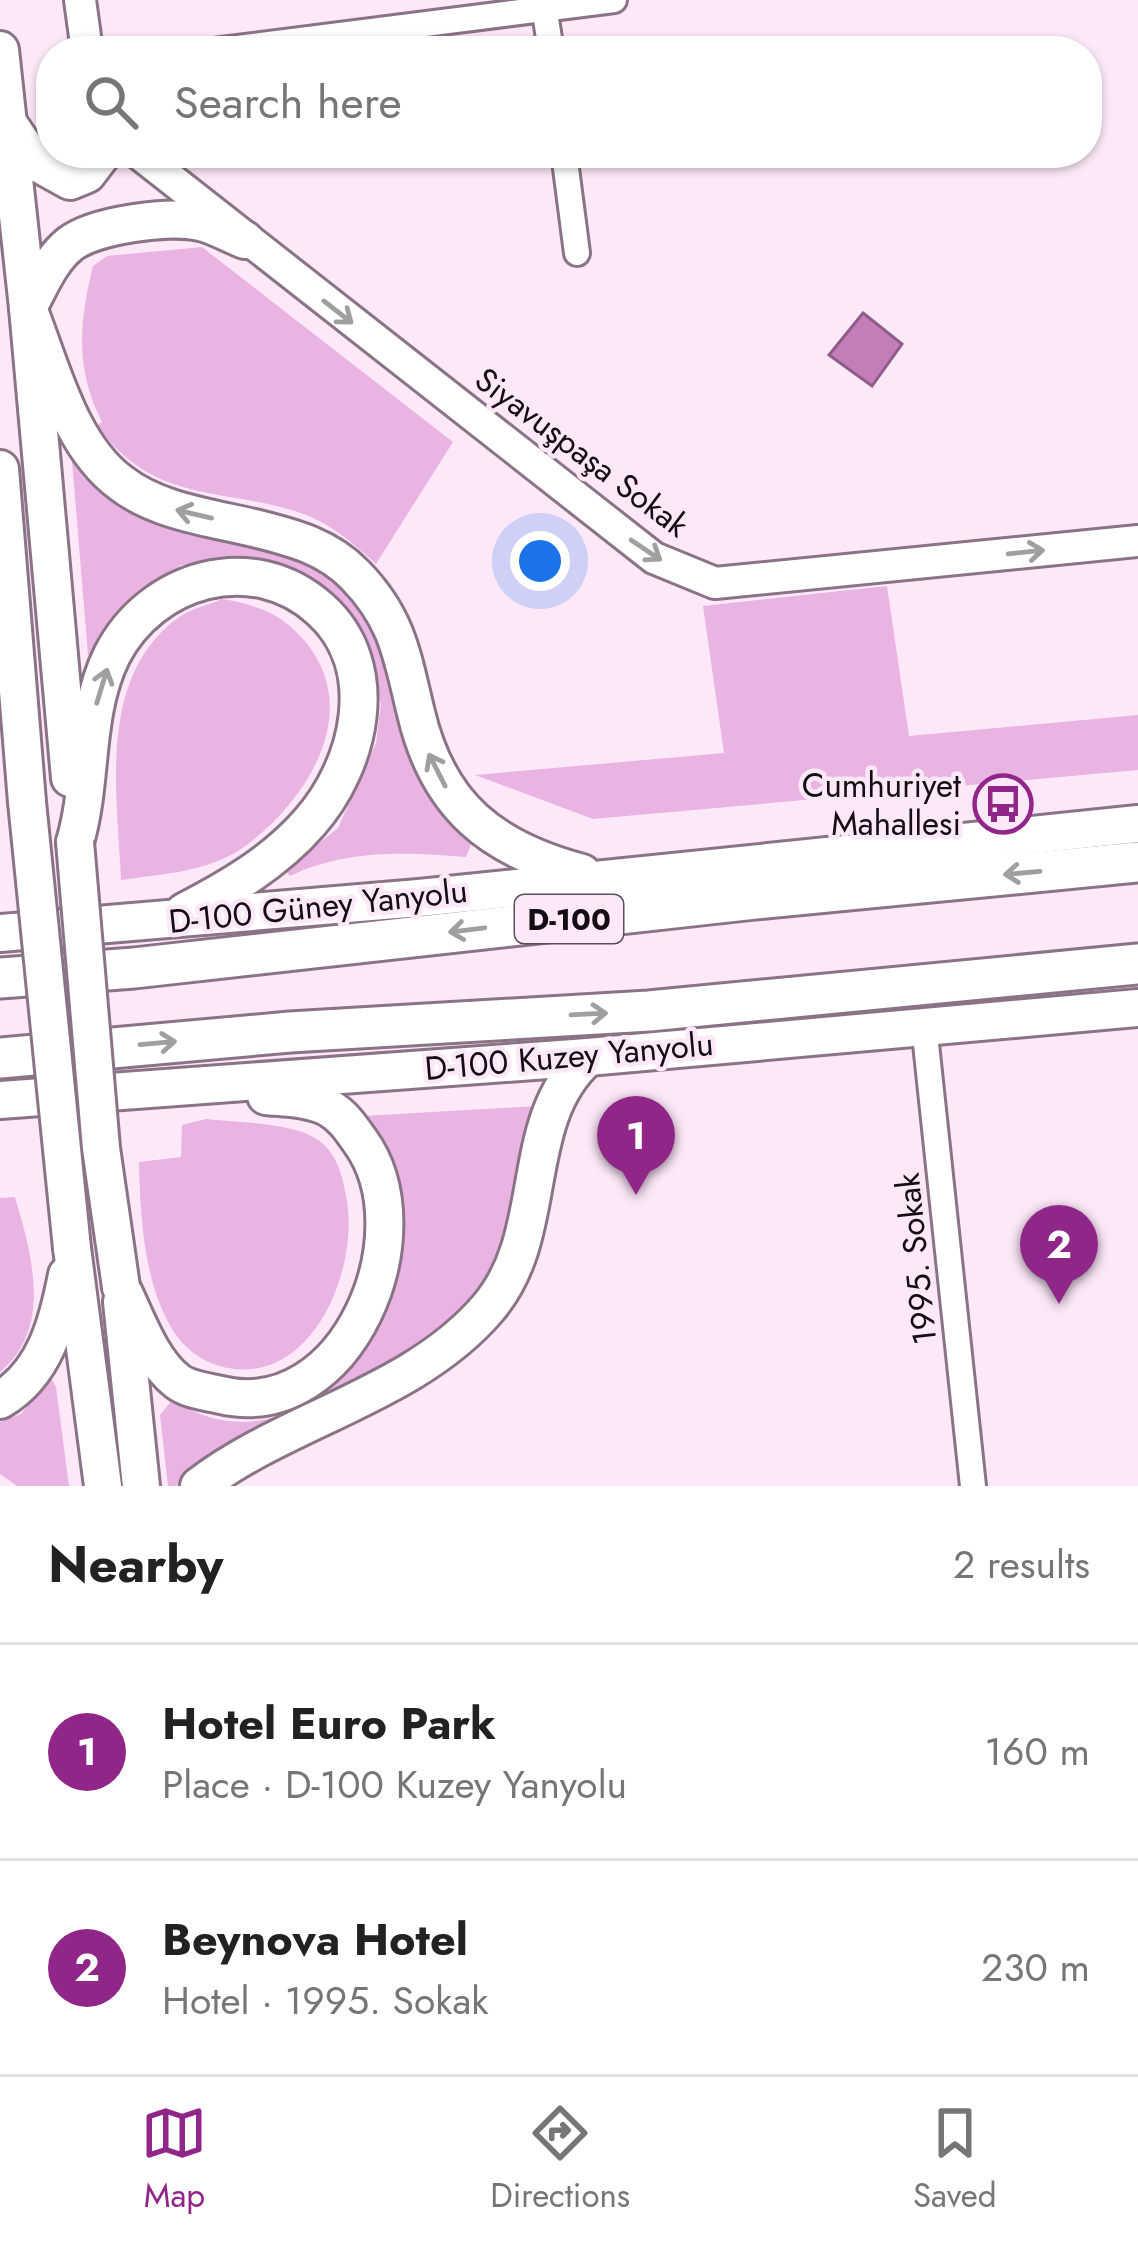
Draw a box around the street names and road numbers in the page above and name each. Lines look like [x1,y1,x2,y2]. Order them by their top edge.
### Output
street label: Siyavuşpaşa Sokak [465,356,699,548]
street label: D-100 Güney Yanyolu [166,867,470,945]
road number: D-100 [515,895,623,943]
street label: D-100 Kuzey Yanyolu [423,1020,715,1092]
street label: 1995. Sokak [884,1170,948,1347]

